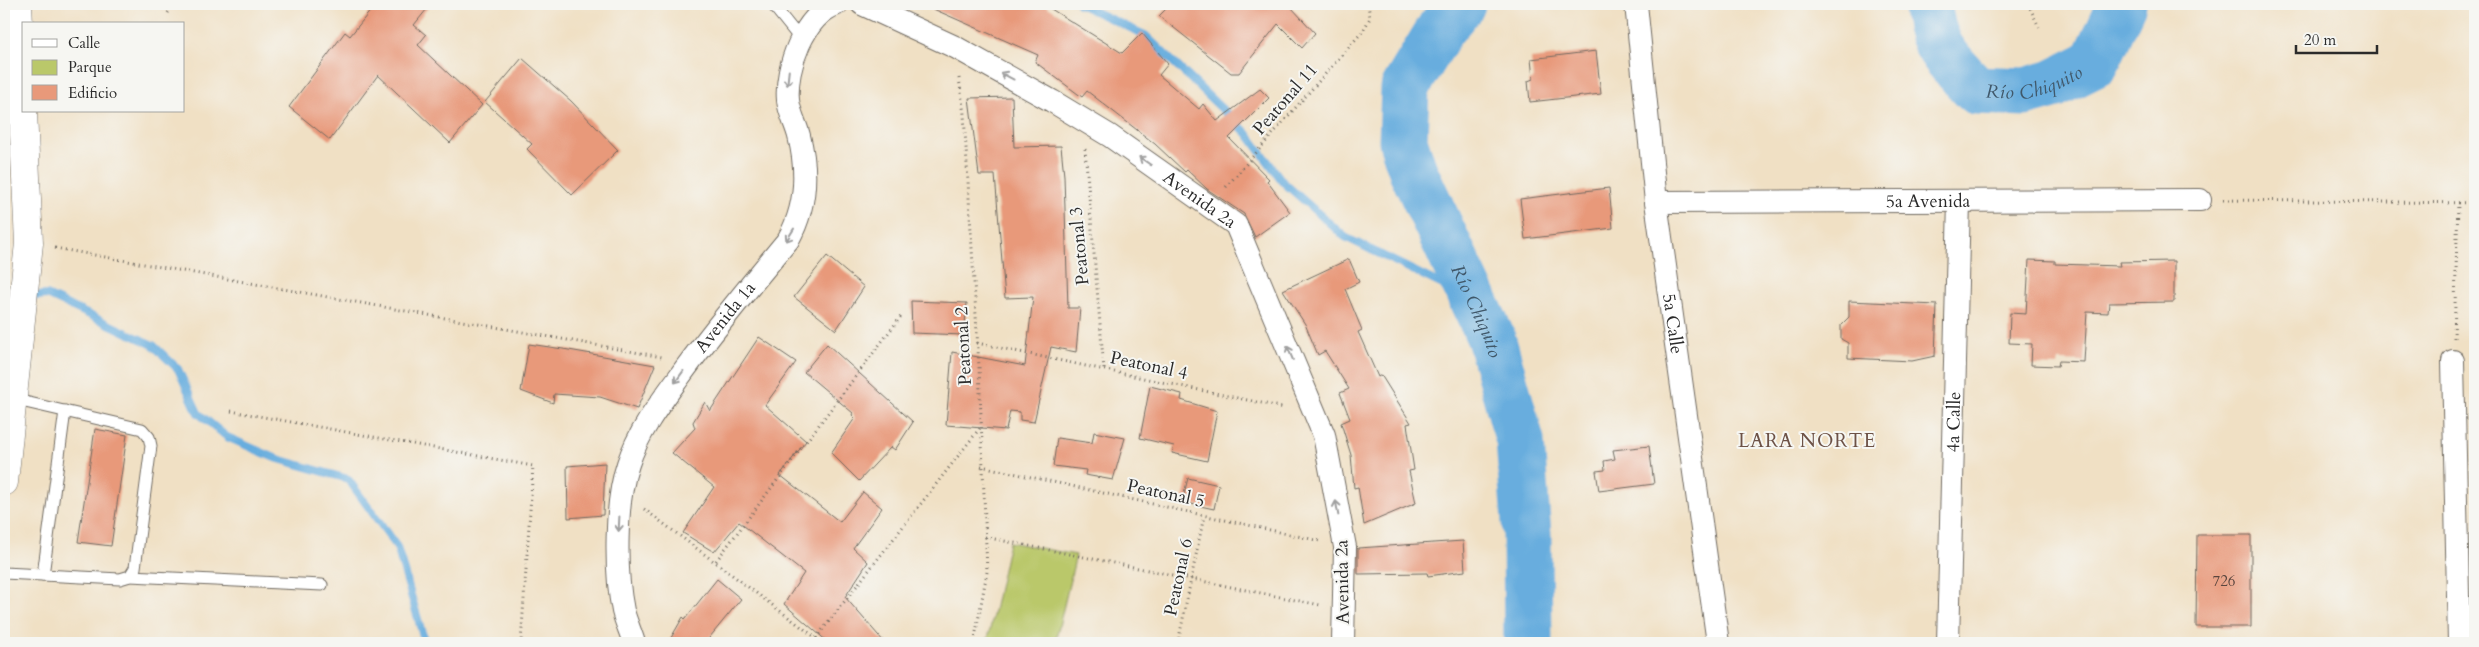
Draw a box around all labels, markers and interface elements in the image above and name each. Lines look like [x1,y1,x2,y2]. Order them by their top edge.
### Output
legend [22,22,185,112]
scale bar [2296,22,2378,54]
text: 20 m [2304,30,2336,50]
text: Calle [68,33,101,53]
text: Parque [68,57,112,77]
street label: Peatonal 11 [1247,58,1324,141]
water label: Río Chiquito [1985,59,2087,107]
one-way arrow [783,69,793,85]
one-way arrow [1000,71,1015,80]
text: Edificio [68,83,117,103]
one-way arrow [1138,156,1152,166]
street label: Avenida 2a [1158,165,1241,234]
street label: 5a Avenida [1886,189,1971,214]
street label: Peatonal 3 [1064,206,1095,286]
one-way arrow [785,228,795,242]
water label: Río Chiquito [1445,261,1508,361]
street label: Avenida 1a [689,276,762,358]
street label: 5a Calle [1656,292,1689,356]
street label: Peatonal 2 [949,306,978,386]
street label: Peatonal 4 [1108,345,1190,386]
one-way arrow [1284,346,1294,361]
one-way arrow [674,370,684,384]
street label: 4a Calle [1941,391,1967,453]
district label: LARA NORTE [1738,428,1876,454]
street label: Peatonal 5 [1125,473,1207,514]
one-way arrow [1332,500,1342,516]
one-way arrow [615,516,624,532]
street label: Peatonal 6 [1158,536,1199,618]
street label: Avenida 2a [1329,539,1356,624]
house number: 726 [2212,571,2236,591]

